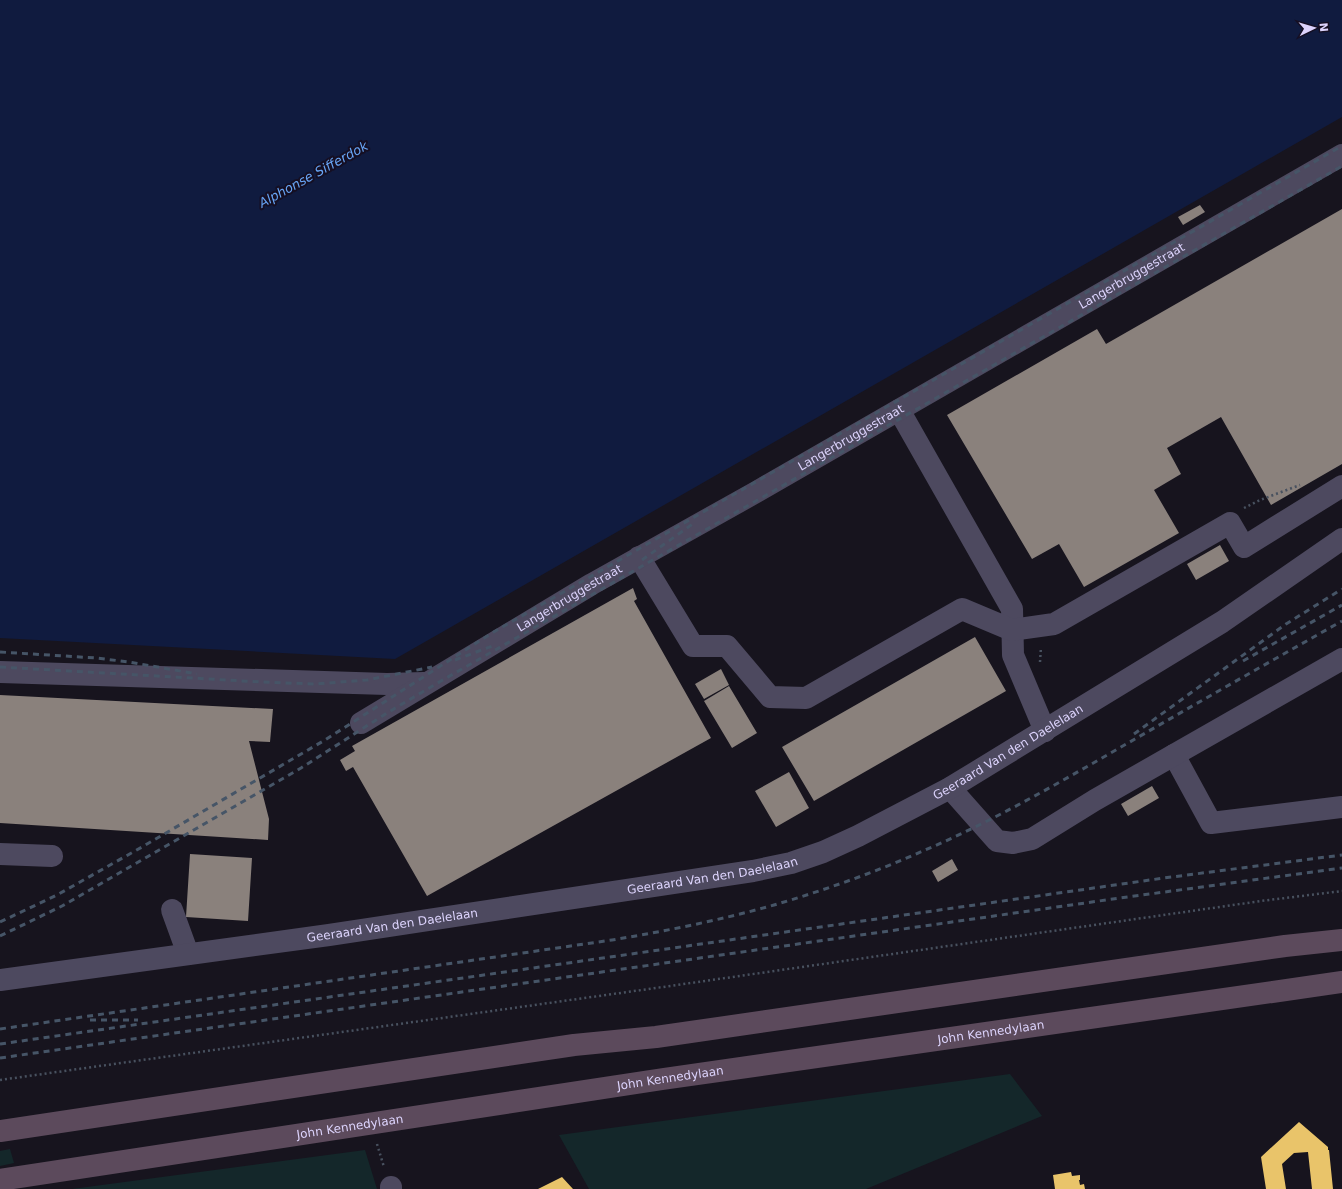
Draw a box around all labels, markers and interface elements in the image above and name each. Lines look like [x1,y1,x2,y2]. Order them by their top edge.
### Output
north arrow [1294,8,1334,48]
text: N [1317,22,1330,32]
water label: Alphonse Sifferdok [255,138,371,211]
street label: Langerbruggestraat [1076,240,1187,312]
street label: Langerbruggestraat [795,402,907,474]
street label: Langerbruggestraat [514,561,625,635]
street label: Geeraard Van den Daelelaan [931,701,1086,803]
street label: Geeraard Van den Daelelaan [626,854,800,897]
street label: Geeraard Van den Daelelaan [306,906,479,945]
street label: John Kennedylaan [936,1018,1045,1047]
street label: John Kennedylaan [615,1063,725,1093]
street label: John Kennedylaan [295,1112,404,1142]

